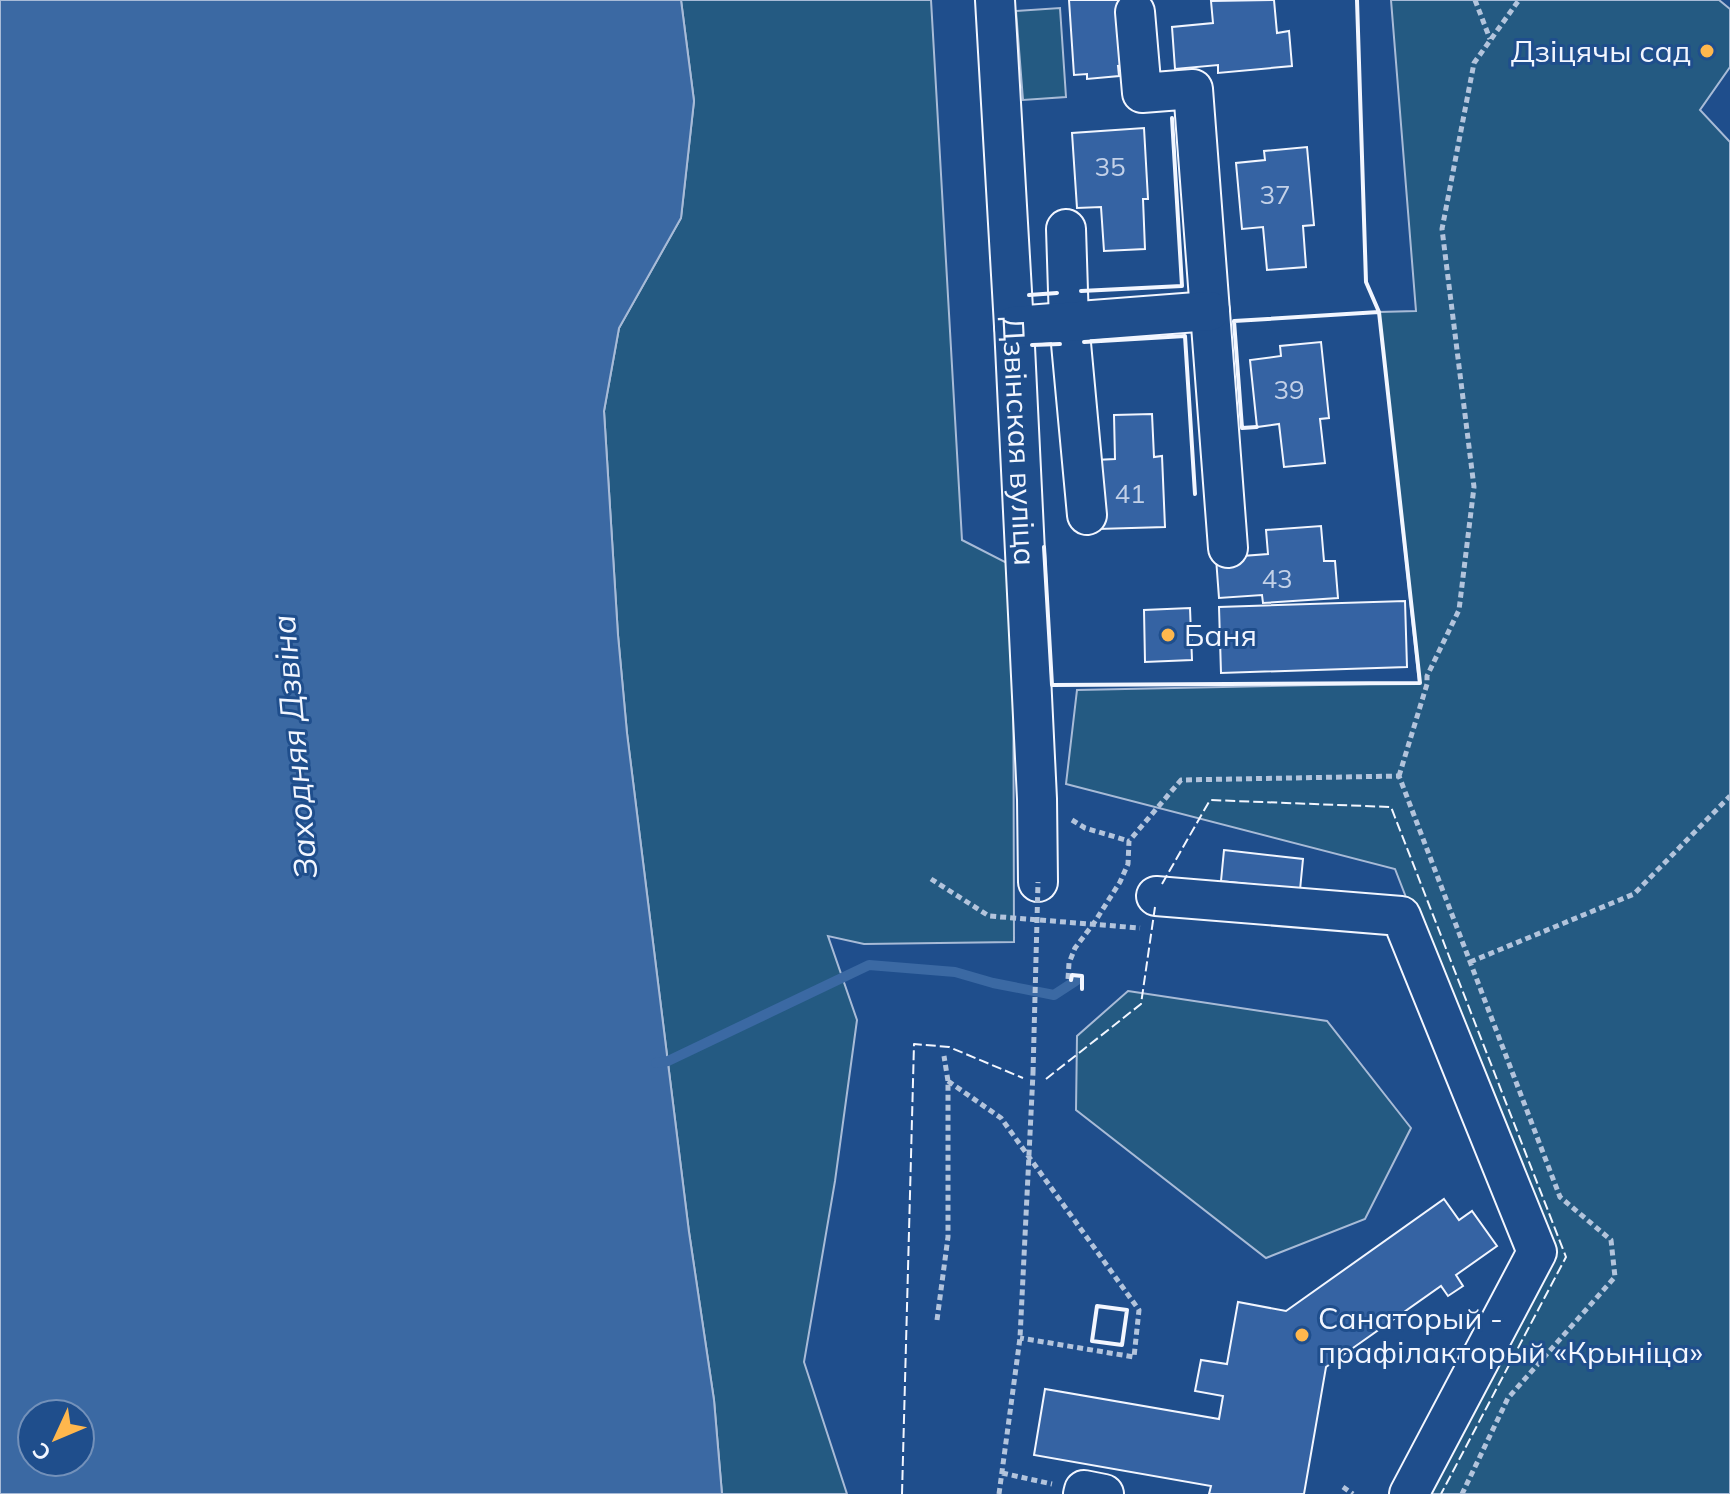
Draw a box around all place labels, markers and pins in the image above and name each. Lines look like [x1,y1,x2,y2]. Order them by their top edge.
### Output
place label: Дзіцячы сад [1511,32,1691,70]
marker: Дзіцячы сад [1698,42,1716,60]
place label: Баня [1184,616,1257,654]
marker: Баня [1159,626,1177,644]
place label: Санаторый - прафілакторый «Крыніца» [1318,1299,1703,1371]
marker: Санаторый - прафілакторый «Крыніца» [1293,1326,1311,1344]

